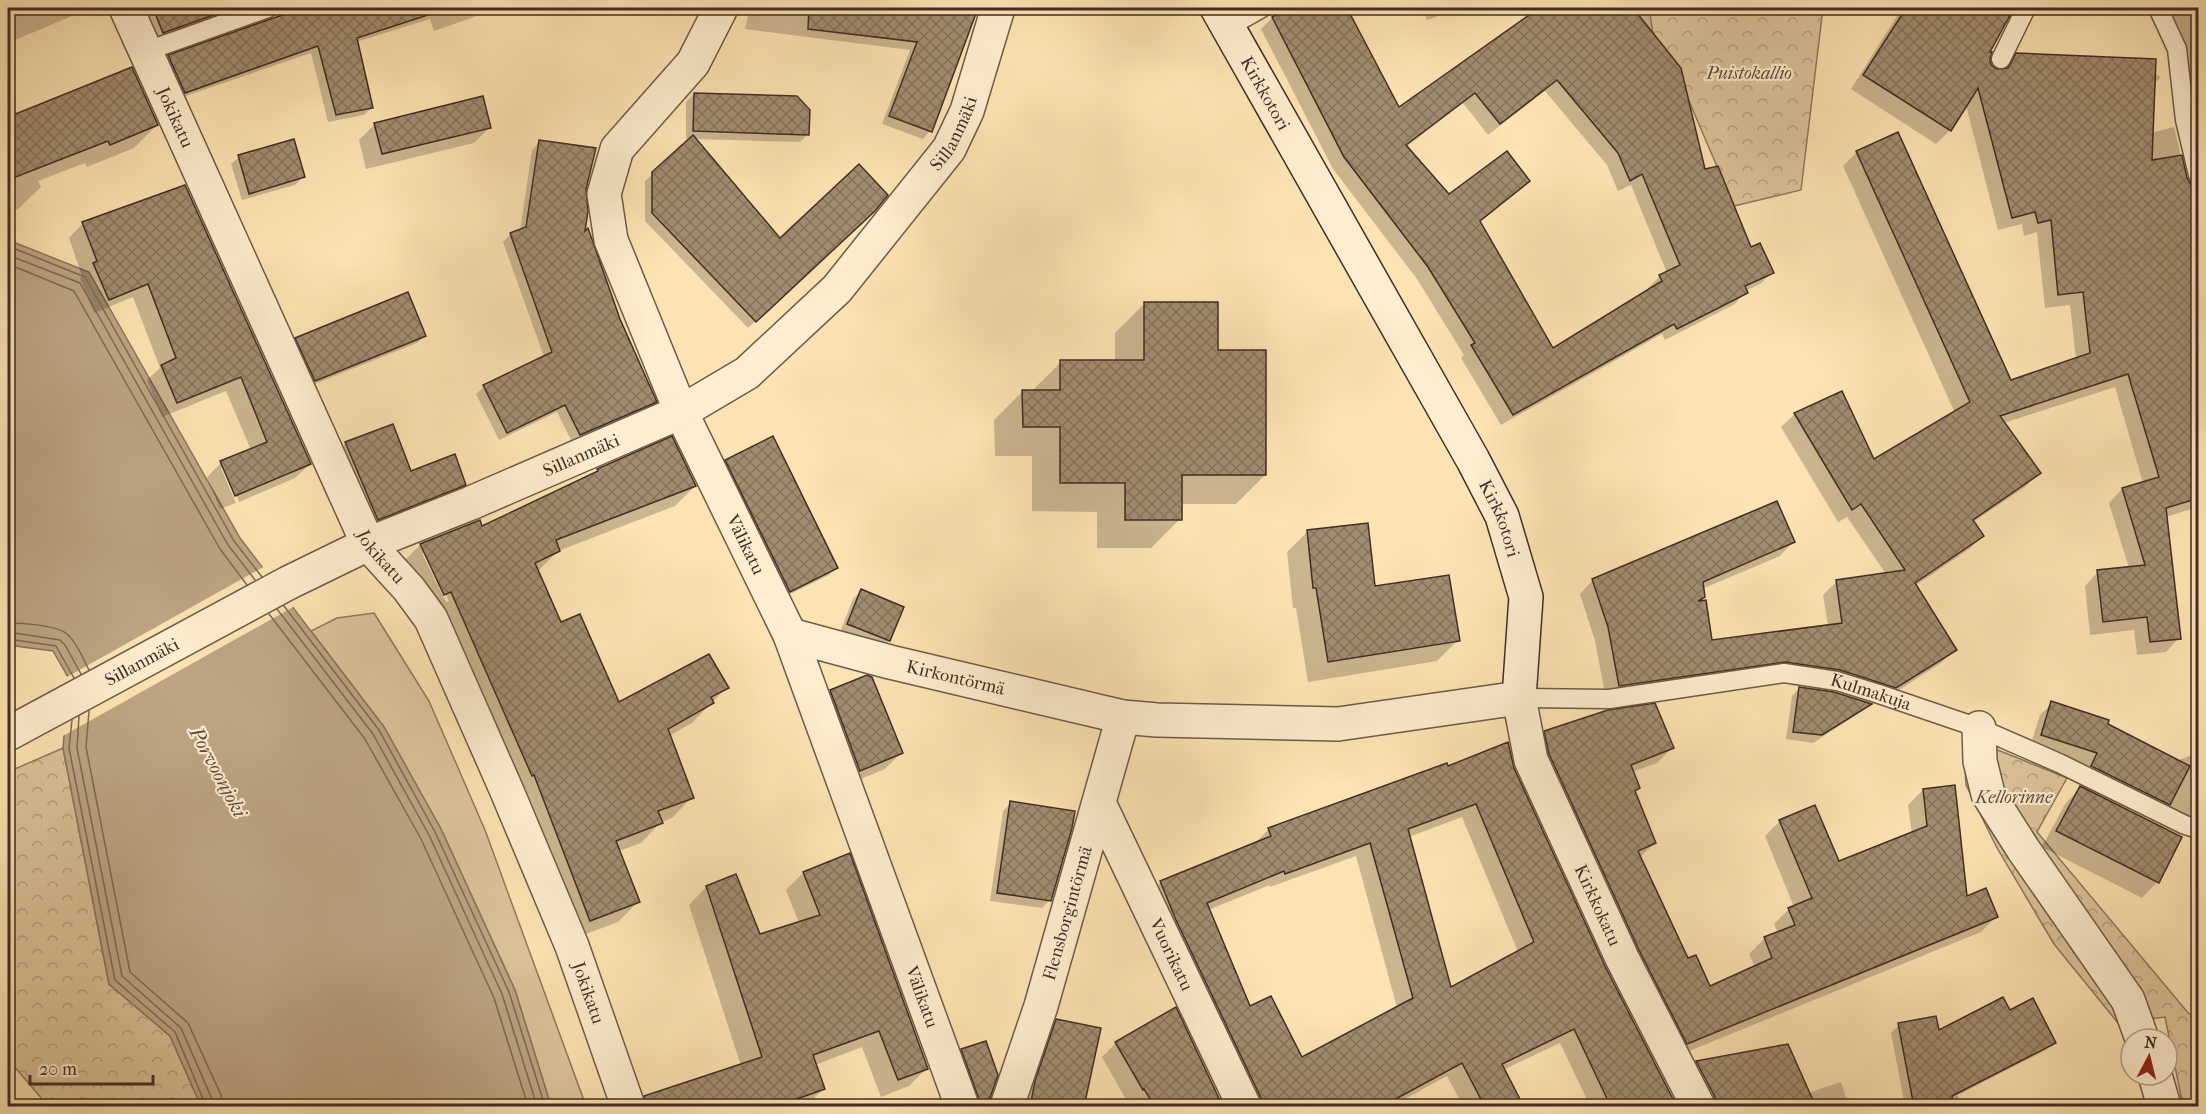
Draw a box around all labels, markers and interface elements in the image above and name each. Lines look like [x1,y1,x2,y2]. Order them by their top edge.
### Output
street label: Kirkkotori [1236,53,1295,135]
park label: Puistokallio [1705,63,1792,84]
street label: Jokikatu [152,82,198,151]
street label: Sillanmäki [925,93,981,175]
street label: Sillanmäki [540,429,623,481]
street label: Kirkkotori [1475,476,1524,560]
street label: Välikatu [722,510,769,578]
street label: Jokikatu [352,525,409,588]
street label: Sillanmäki [101,633,183,690]
street label: Kirkontörmä [904,656,1008,699]
street label: Kulmakuja [1828,669,1915,715]
water label: Porvoonjoki [184,722,252,822]
park label: Kellorinne [1974,787,2053,808]
street label: Flensborgintörmä [1038,843,1096,983]
street label: Kirkkokatu [1570,861,1626,949]
street label: Vuorikatu [1145,914,1198,994]
street label: Jokikatu [567,957,609,1027]
street label: Välikatu [901,962,943,1031]
north arrow [2119,1027,2179,1087]
text: N [2144,1032,2159,1053]
scale bar [30,1048,153,1086]
text: 20 m [39,1059,77,1080]

